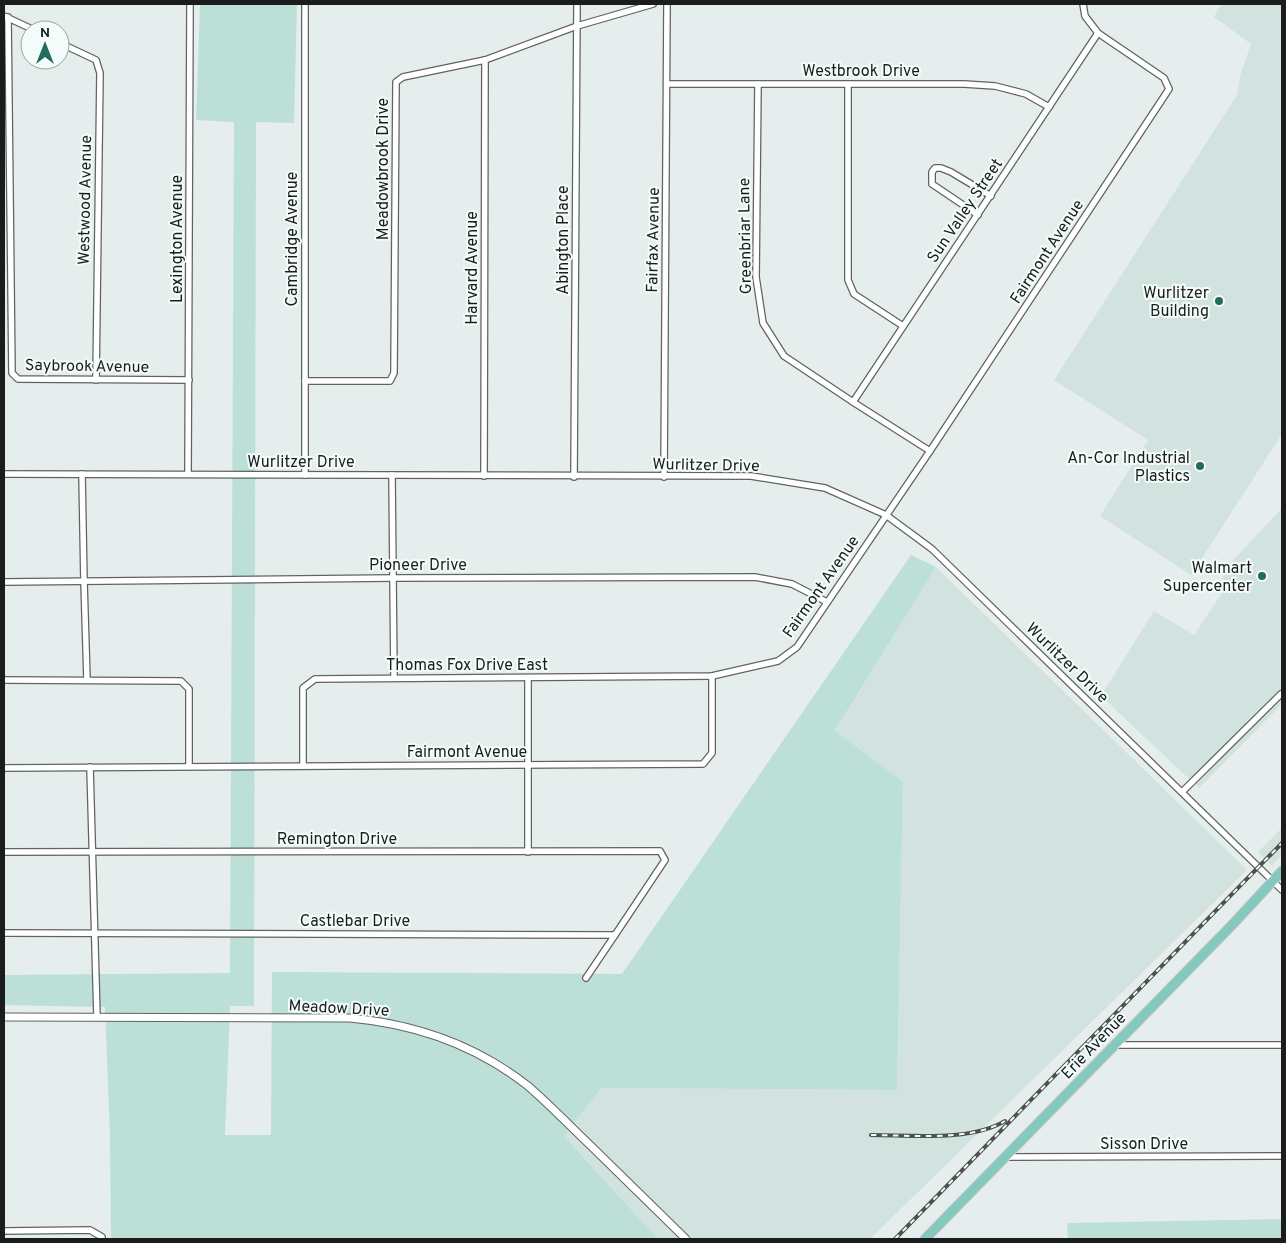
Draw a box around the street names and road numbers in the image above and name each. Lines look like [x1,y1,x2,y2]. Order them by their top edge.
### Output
street label: Westbrook Drive [802,62,920,82]
street label: Meadowbrook Drive [374,98,394,240]
street label: Westwood Avenue [75,135,97,265]
street label: Sun Valley Street [923,155,1008,267]
street label: Cambridge Avenue [283,172,303,306]
street label: Lexington Avenue [168,175,188,303]
street label: Greenbriar Lane [735,177,757,294]
street label: Abington Place [554,185,574,295]
street label: Fairfax Avenue [643,187,665,293]
street label: Fairmont Avenue [1007,196,1089,308]
street label: Harvard Avenue [463,211,483,325]
street label: Saybrook Avenue [25,356,149,378]
street label: Wurlitzer Drive [247,453,355,473]
street label: Wurlitzer Drive [652,455,760,477]
street label: Fairmont Avenue [779,532,864,642]
street label: Pioneer Drive [369,556,467,576]
street label: Wurlitzer Drive [1021,619,1112,708]
street label: Thomas Fox Drive East [386,656,548,676]
street label: Fairmont Avenue [407,743,527,763]
street label: Remington Drive [277,830,397,850]
street label: Castlebar Drive [300,912,410,932]
street label: Meadow Drive [288,996,390,1022]
street label: Erie Avenue [1058,1009,1131,1084]
street label: Sisson Drive [1100,1135,1188,1155]

